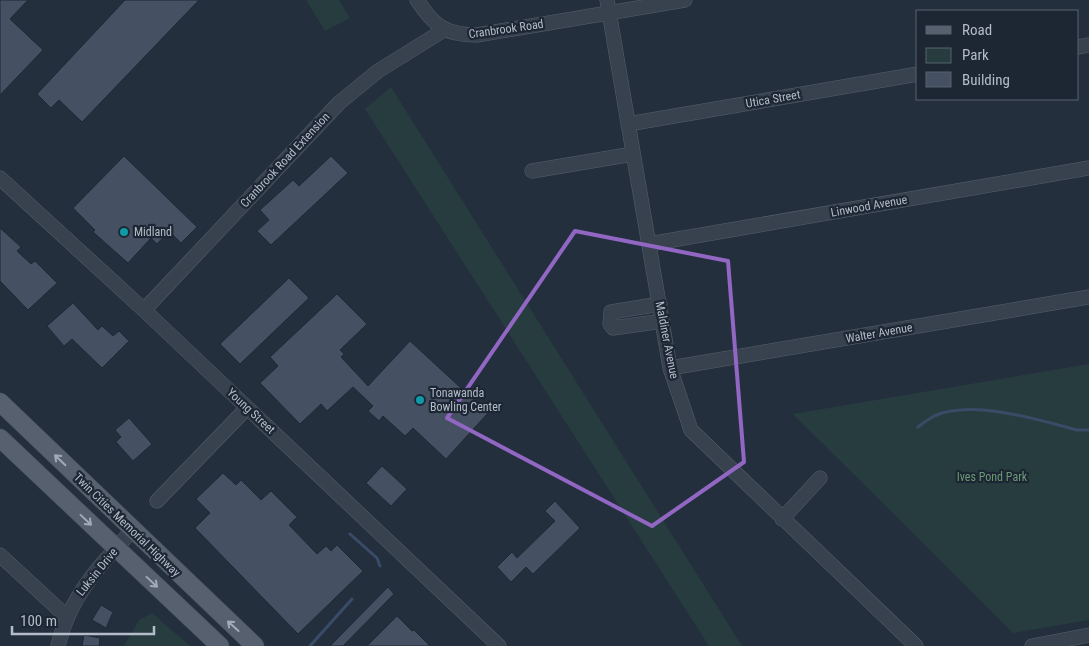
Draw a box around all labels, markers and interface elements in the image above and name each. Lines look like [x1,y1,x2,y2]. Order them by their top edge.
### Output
legend [916,10,1079,100]
street label: Cranbrook Road [468,17,544,41]
text: Road [962,21,992,39]
text: Park [962,46,989,64]
text: Building [962,71,1010,89]
street label: Utica Street [745,87,802,111]
street label: Cranbrook Road Extension [237,110,333,210]
street label: Linwood Avenue [830,192,909,220]
place label: Midland [134,225,172,239]
marker: Midland [118,226,130,238]
street label: Maldiner Avenue [653,300,681,380]
street label: Walter Avenue [845,320,914,346]
street label: Young Street [224,385,278,437]
place label: Tonawanda Bowling Center [430,386,502,414]
marker: Tonawanda Bowling Center [414,394,426,406]
one-way arrow [54,454,66,466]
street label: Twin Cities Memorial Highway [71,470,183,580]
park label: Ives Pond Park [957,470,1028,484]
one-way arrow [80,514,93,526]
street label: Luksin Drive [73,545,121,599]
one-way arrow [145,576,158,588]
scale bar [12,604,155,636]
text: 100 m [20,612,57,630]
one-way arrow [226,620,239,632]

